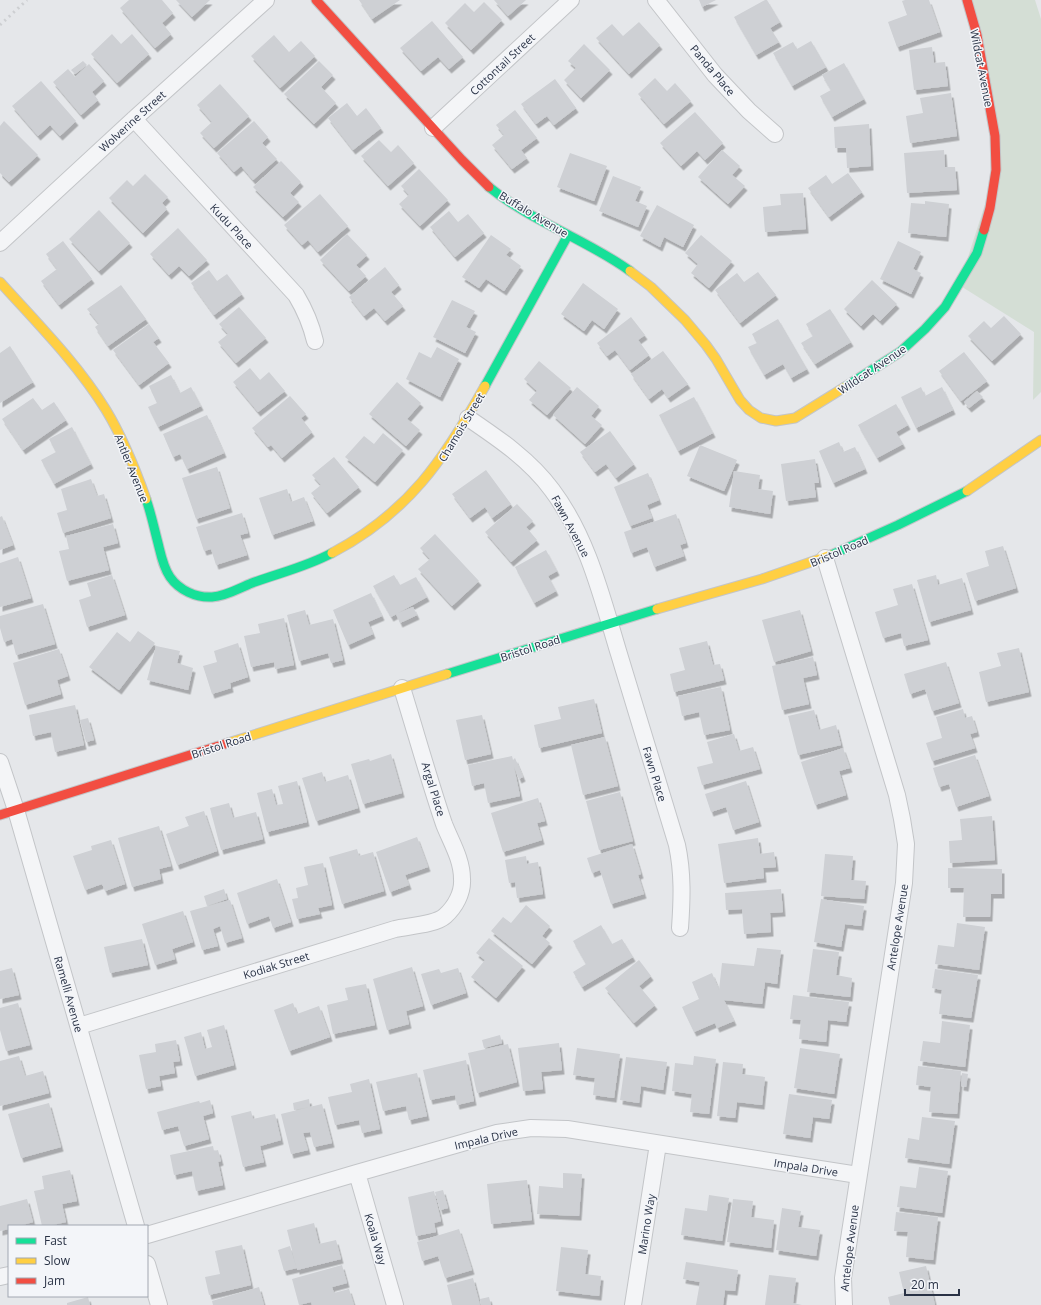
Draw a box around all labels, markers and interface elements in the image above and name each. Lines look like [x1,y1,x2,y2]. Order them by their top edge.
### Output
street label: Wildcat Avenue [967,28,997,108]
street label: Cottontail Street [466,30,538,98]
street label: Panda Place [687,41,739,99]
street label: Wolverine Street [95,87,169,155]
street label: Buffalo Avenue [497,188,571,240]
street label: Kudu Place [207,200,257,252]
street label: Wildcat Avenue [835,341,909,397]
street label: Chamois Street [434,390,488,464]
street label: Antler Avenue [112,432,152,504]
street label: Fawn Avenue [548,492,594,560]
street label: Bristol Road [808,532,870,570]
street label: Bristol Road [498,631,562,665]
street label: Bristol Road [189,728,253,762]
street label: Fawn Place [640,745,670,803]
street label: Argal Place [419,760,449,818]
street label: Antelope Avenue [883,883,911,971]
street label: Kodiak Street [241,948,311,982]
street label: Ramelli Avenue [51,954,87,1034]
street label: Impala Drive [453,1123,519,1153]
street label: Impala Drive [773,1155,839,1179]
street label: Marino Way [634,1192,658,1255]
street label: Antelope Avenue [836,1204,862,1292]
street label: Koala Way [361,1211,391,1267]
legend [8,1225,148,1297]
text: Fast [44,1232,67,1249]
text: Slow [44,1252,71,1269]
scale bar [905,1271,959,1297]
text: Jam [43,1272,65,1289]
text: 20 m [911,1276,939,1293]

